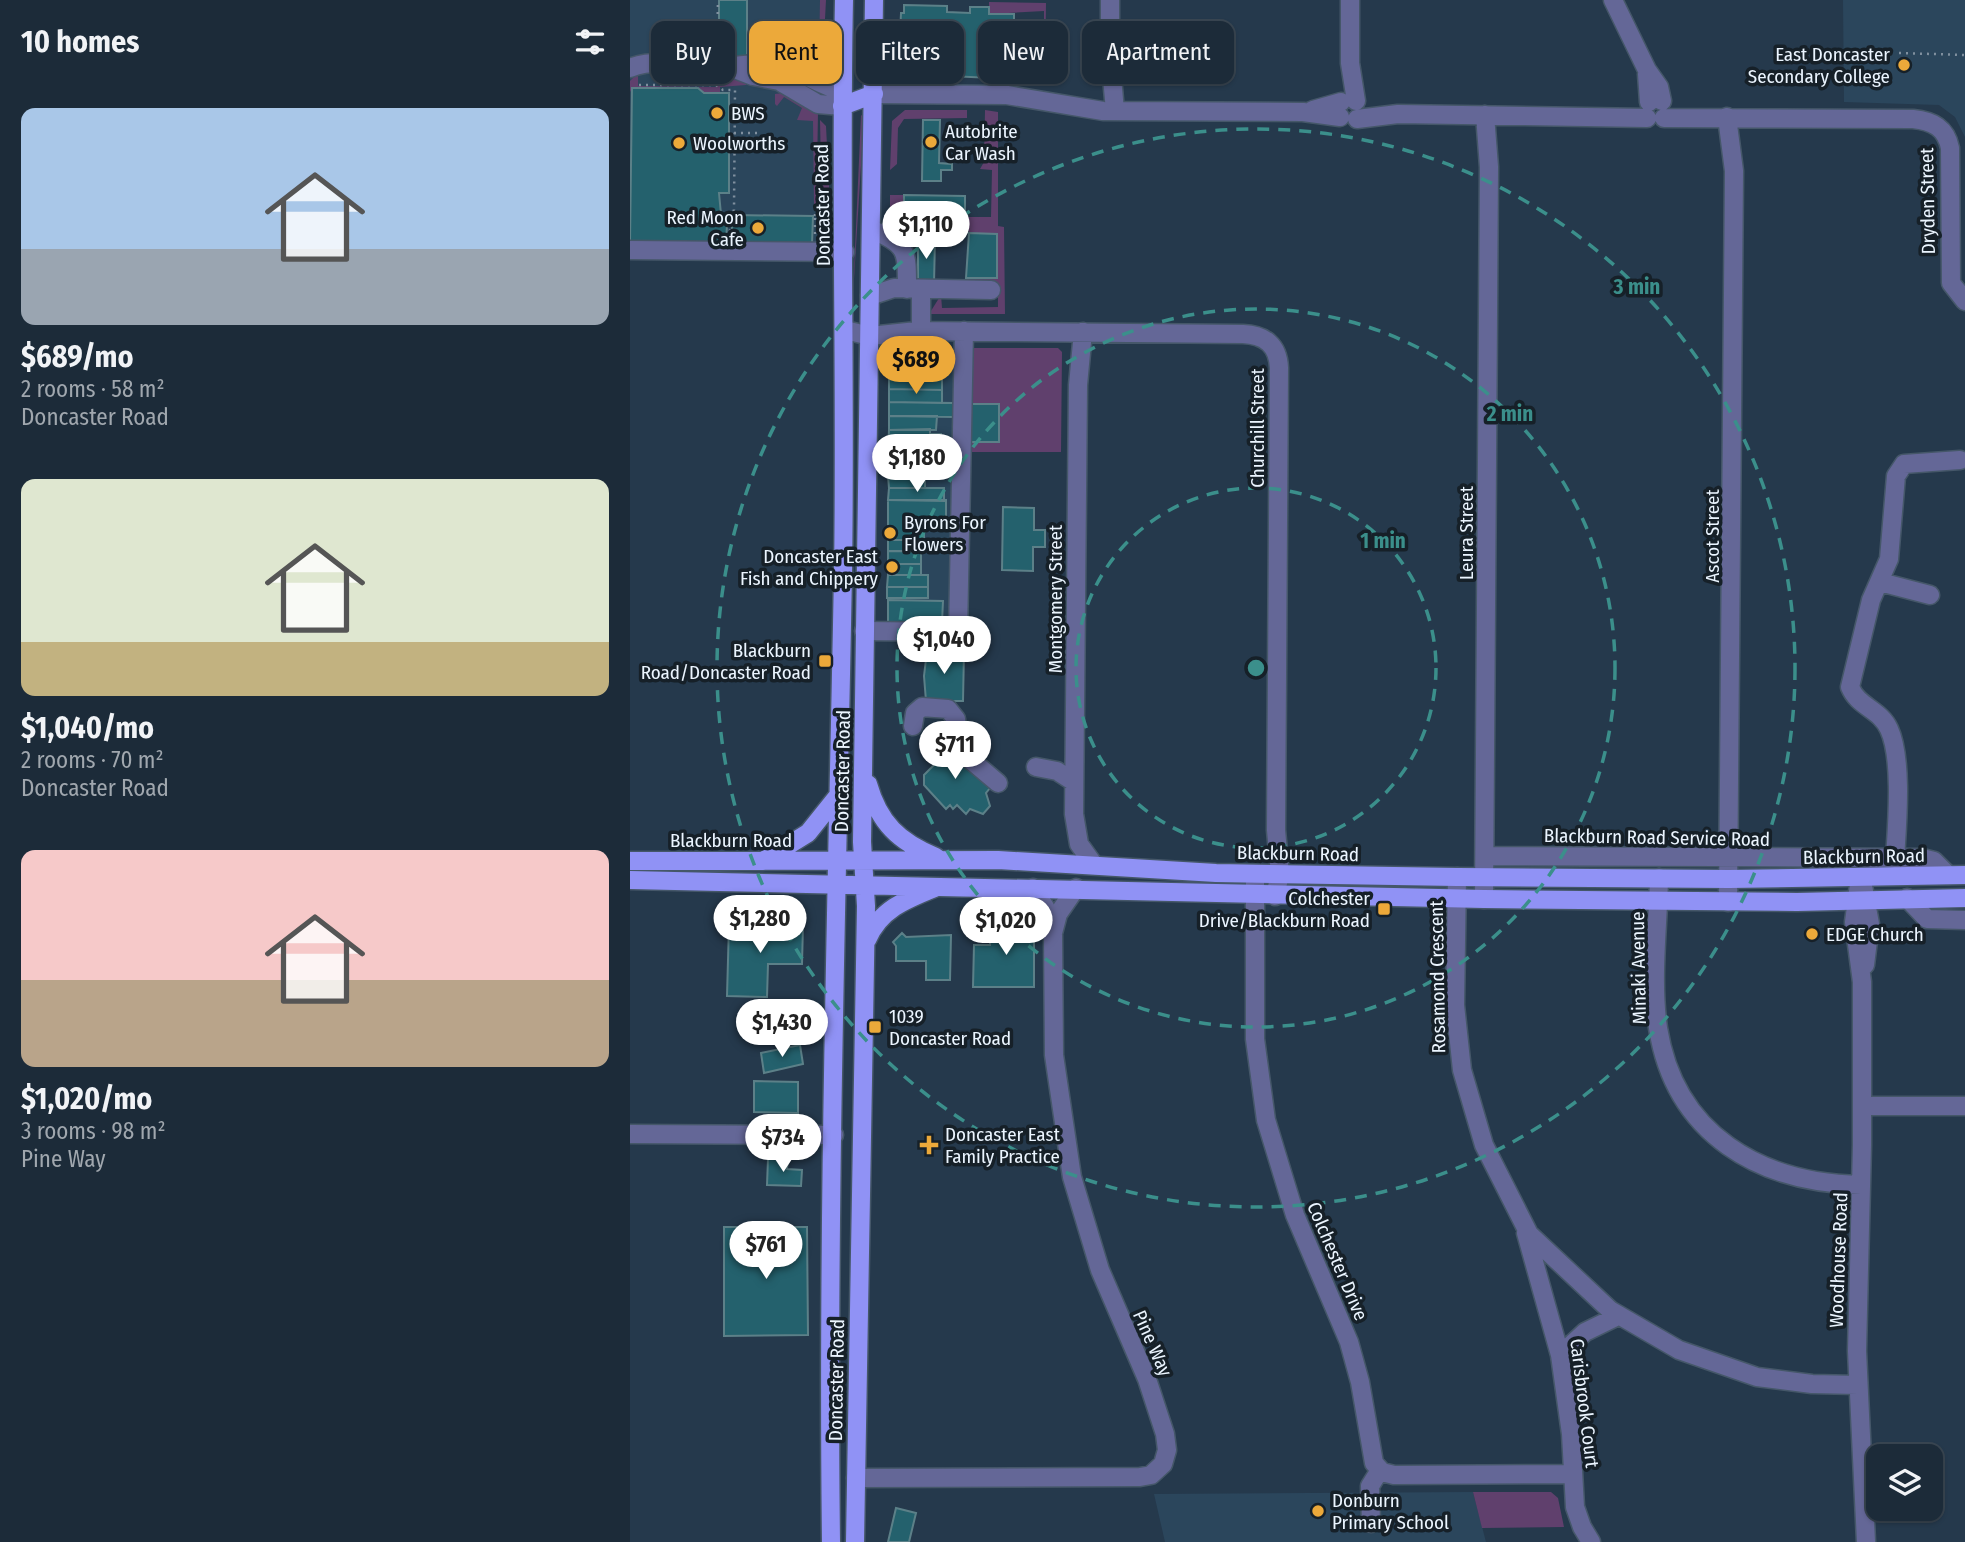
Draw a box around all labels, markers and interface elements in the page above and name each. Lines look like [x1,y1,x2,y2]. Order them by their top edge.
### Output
chip: Buy [651,21,735,84]
chip: Rent [749,21,842,84]
chip: Filters [856,21,964,84]
chip: New [978,21,1068,84]
chip: Apartment [1082,21,1234,84]
icon: filters [571,23,609,61]
text: 10 homes [21,24,139,60]
place label: East Doncaster Secondary College [1748,43,1890,88]
marker: East Doncaster Secondary College [1896,57,1912,73]
place label: BWS [731,102,765,125]
marker: BWS [709,105,725,121]
place label: Autobrite Car Wash [945,120,1018,165]
place label: Woolworths [693,132,785,155]
marker: Autobrite Car Wash [923,134,939,150]
marker: Woolworths [671,135,687,151]
street label: Doncaster Road [810,144,835,266]
street label: Dryden Street [1915,147,1940,255]
icon: home [252,154,378,280]
pin: $1,110 [869,202,983,261]
place label: Red Moon Cafe [666,206,744,251]
text: $1,110 [899,210,953,238]
marker: Red Moon Cafe [750,220,766,236]
text: 3 min [1613,274,1660,300]
pin: $689 [875,336,957,396]
text: $689/mo [21,339,134,375]
text: $689 [892,345,940,373]
street label: Churchill Street [1246,367,1269,488]
text: 2 rooms · 58 m² [21,375,165,403]
text: 2 min [1486,401,1533,427]
text: Doncaster Road [21,403,169,431]
pin: $1,180 [860,434,974,494]
text: $1,180 [888,443,946,471]
street label: Leura Street [1455,485,1478,580]
street label: Ascot Street [1701,489,1724,583]
place label: Byrons For Flowers [904,511,986,556]
street label: Montgomery Street [1044,524,1067,673]
icon: home [252,525,378,651]
marker: Byrons For Flowers [882,525,898,541]
text: 1 min [1360,528,1406,554]
place label: Doncaster East Fish and Chippery [740,545,879,590]
marker: Doncaster East Fish and Chippery [884,559,900,575]
pin: $1,040 [887,616,1001,676]
text: $1,040 [913,625,975,653]
place label: Blackburn Road/Doncaster Road [641,639,811,684]
marker: Blackburn Road/Doncaster Road [817,653,833,669]
centre of rings [1244,656,1268,680]
text: $1,040/mo [21,710,154,746]
street label: Doncaster Road [830,710,855,832]
pin: $711 [914,722,996,781]
text: $711 [935,730,975,758]
text: 2 rooms · 70 m² [21,746,164,774]
text: Doncaster Road [21,774,169,802]
street label: Blackburn Road Service Road [1544,824,1770,851]
street label: Blackburn Road [670,829,792,852]
street label: Blackburn Road [1237,841,1359,866]
street label: Blackburn Road [1803,844,1925,869]
place label: Colchester Drive/Blackburn Road [1199,887,1370,932]
pin: $1,280 [703,895,817,955]
icon: home [252,896,378,1022]
pin: $1,020 [949,898,1063,957]
street label: Rosamond Crescent [1425,900,1450,1054]
marker: Colchester Drive/Blackburn Road [1376,901,1392,917]
text: $1,280 [730,904,790,932]
text: $1,020 [976,906,1036,934]
street label: Minaki Avenue [1626,911,1651,1025]
place label: EDGE Church [1826,923,1924,946]
marker: EDGE Church [1804,926,1820,942]
pin: $1,430 [725,1000,839,1059]
place label: 1039 Doncaster Road [889,1005,1011,1050]
text: $1,430 [752,1008,812,1036]
marker: 1039 Doncaster Road [867,1019,883,1035]
text: $1,020/mo [21,1081,152,1117]
pin: $734 [742,1114,824,1174]
text: 3 rooms · 98 m² [21,1117,166,1145]
text: $734 [761,1123,805,1151]
place label: Doncaster East Family Practice [945,1123,1061,1168]
marker: Doncaster East Family Practice [919,1135,939,1155]
text: Pine Way [21,1145,105,1173]
street label: Woodhouse Road [1825,1192,1852,1328]
street label: Colchester Drive [1302,1198,1373,1324]
pin: $761 [725,1222,807,1281]
text: $761 [745,1230,787,1258]
street label: Pine Way [1128,1307,1177,1380]
street label: Doncaster Road [824,1319,849,1441]
street label: Carisbrook Court [1565,1337,1604,1470]
map controls [1866,1444,1943,1521]
button: layers [1866,1444,1943,1521]
place label: Donburn Primary School [1332,1489,1449,1534]
marker: Donburn Primary School [1310,1503,1326,1519]

